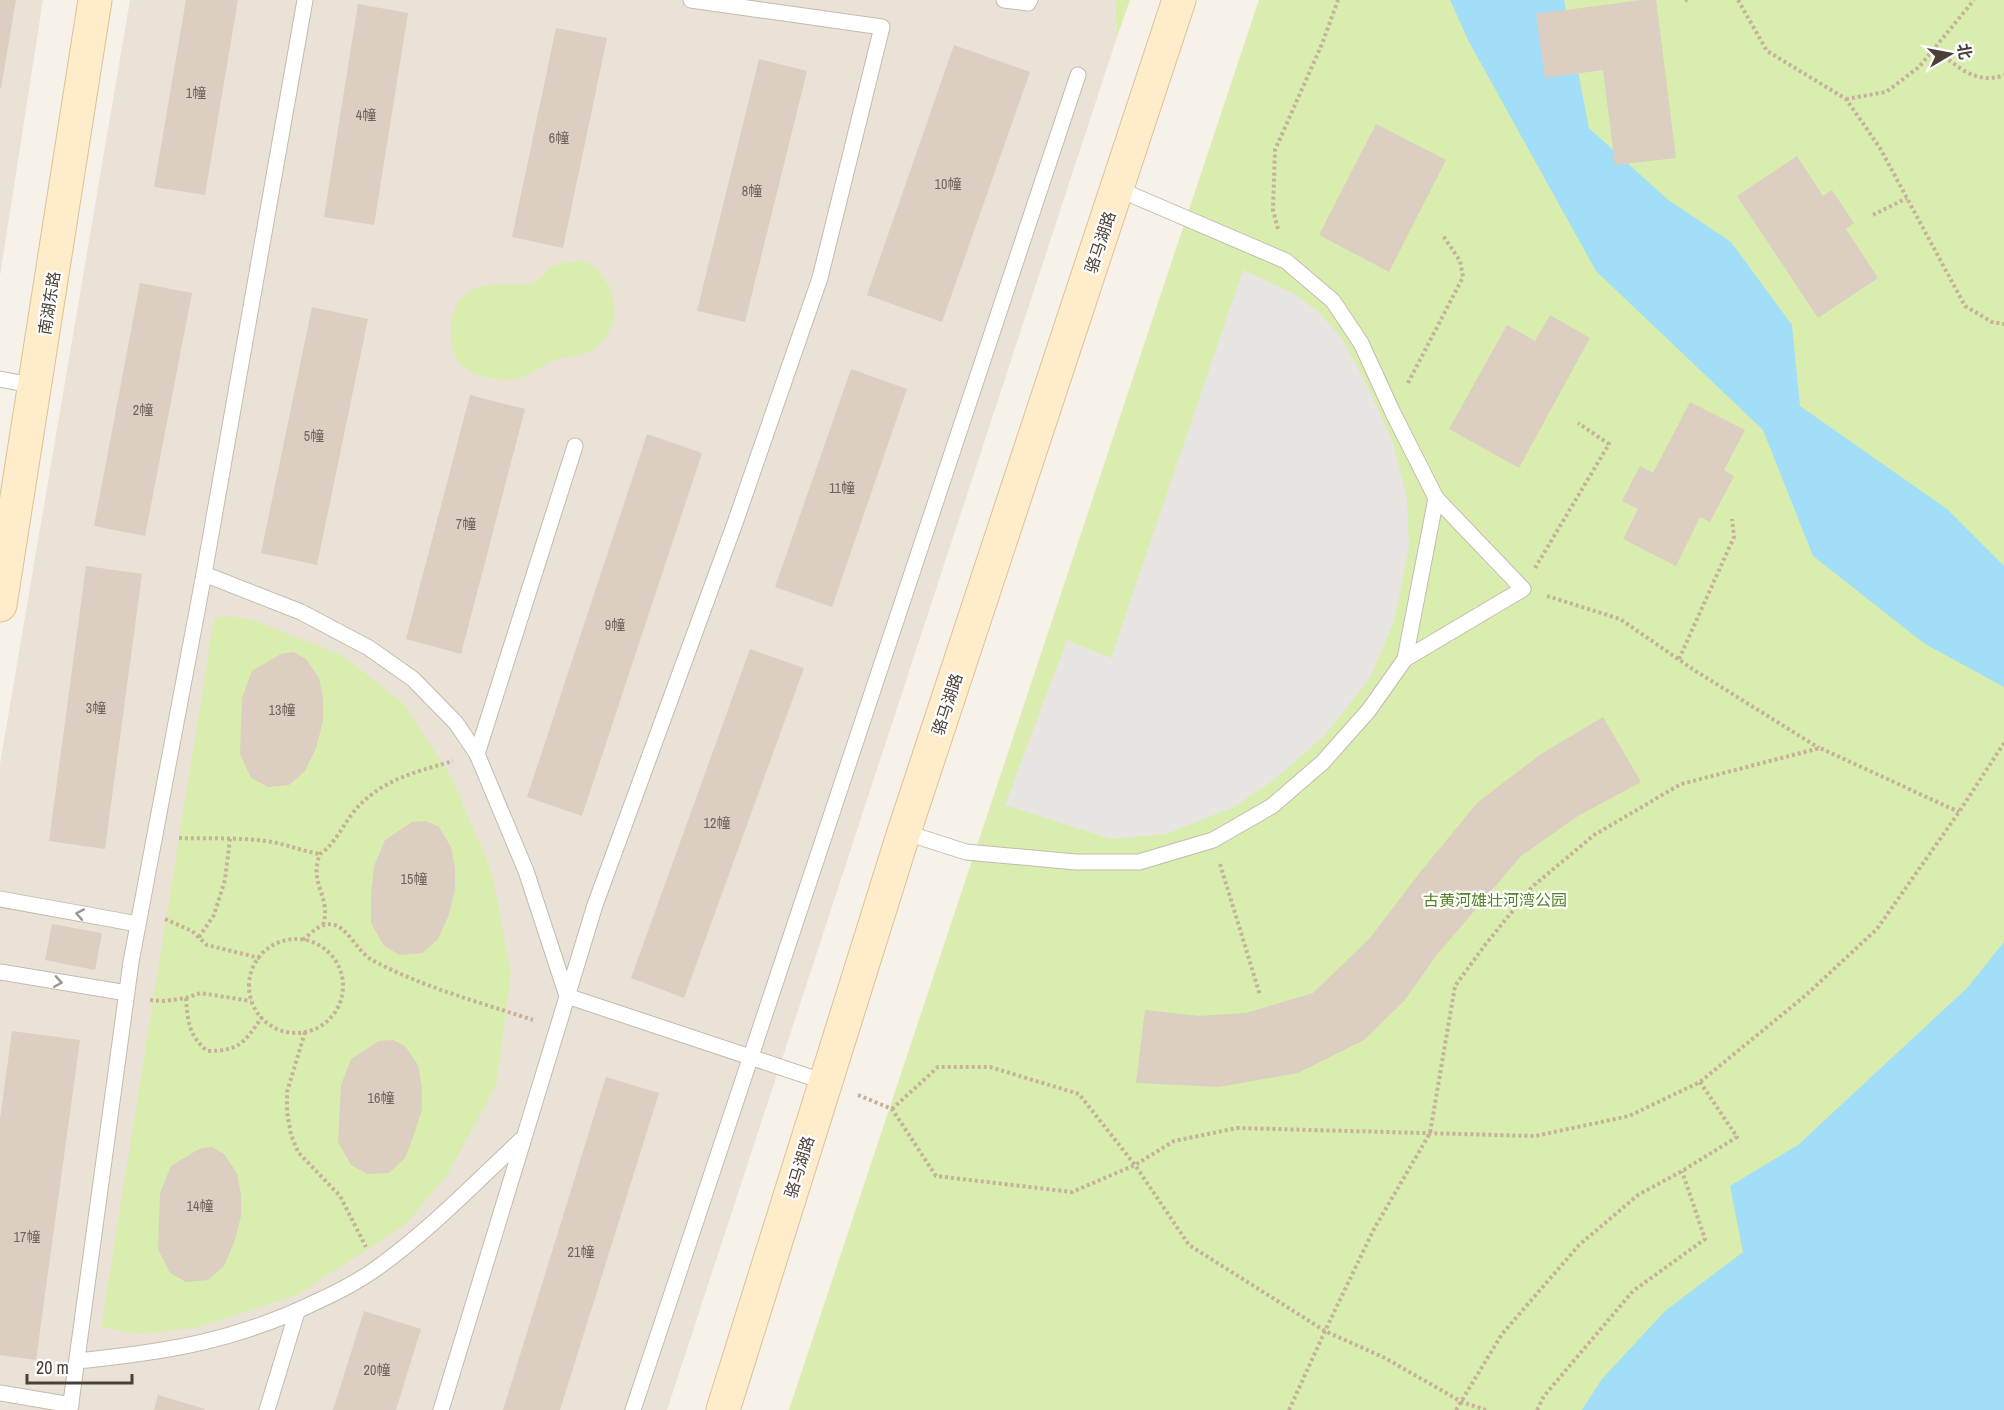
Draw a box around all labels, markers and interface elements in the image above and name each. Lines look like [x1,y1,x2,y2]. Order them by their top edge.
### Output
north arrow [1920,24,1980,84]
text: 北 [1953,42,1977,61]
house number: 1幢 [186,84,206,102]
house number: 4幢 [356,106,376,124]
house number: 6幢 [549,129,569,147]
house number: 10幢 [935,175,961,193]
house number: 8幢 [742,182,762,200]
street label: 骆马湖路 [1080,208,1120,276]
street label: 南湖东路 [33,270,65,336]
house number: 2幢 [133,401,153,419]
house number: 5幢 [304,427,324,445]
house number: 11幢 [829,479,855,497]
house number: 7幢 [456,515,476,533]
house number: 9幢 [605,616,625,634]
street label: 骆马湖路 [927,670,967,738]
house number: 3幢 [86,699,106,717]
house number: 13幢 [269,701,295,719]
house number: 12幢 [704,814,730,832]
house number: 15幢 [401,870,427,888]
park label: 古黄河雄壮河湾公园 [1423,889,1567,911]
one-way arrow [75,908,85,921]
one-way arrow [53,975,62,987]
house number: 16幢 [368,1089,394,1107]
street label: 骆马湖路 [779,1133,819,1201]
house number: 14幢 [187,1197,213,1215]
house number: 17幢 [14,1228,40,1246]
house number: 21幢 [568,1243,594,1261]
scale bar [27,1347,132,1385]
text: 20 m [36,1355,69,1380]
house number: 20幢 [364,1361,390,1379]

